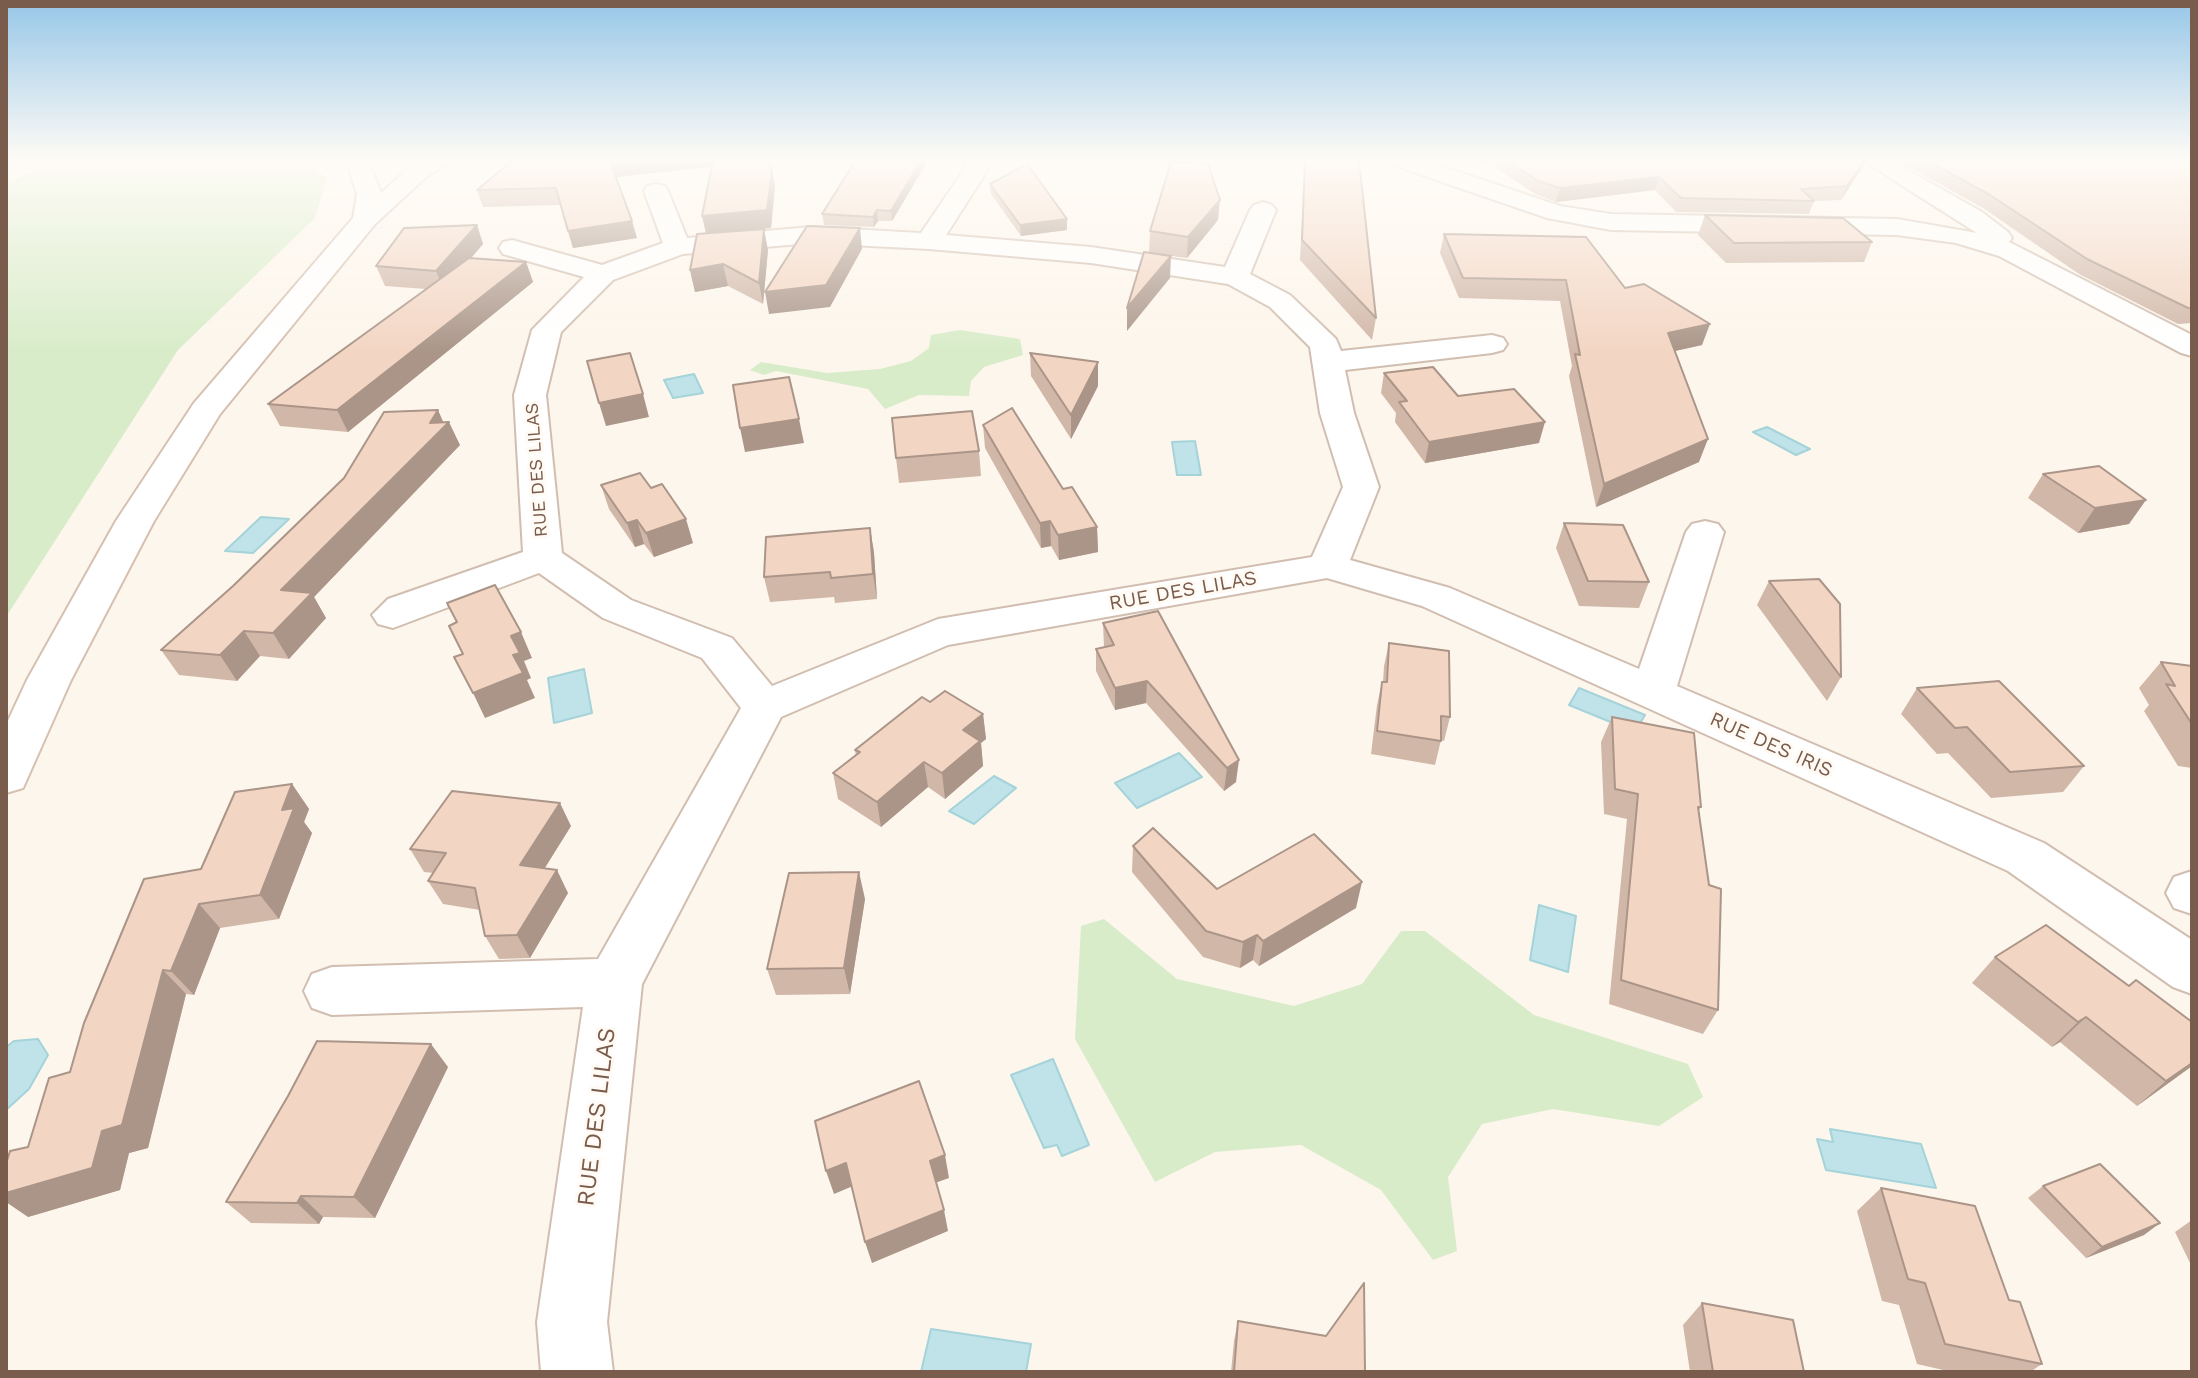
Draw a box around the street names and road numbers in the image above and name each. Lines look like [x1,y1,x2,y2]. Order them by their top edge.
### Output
street label: RUE DES LILAS [522,402,552,538]
street label: RUE DES LILAS [1107,566,1259,616]
street label: RUE DES IRIS [1706,707,1836,783]
street label: RUE DES LILAS [572,1026,622,1208]

